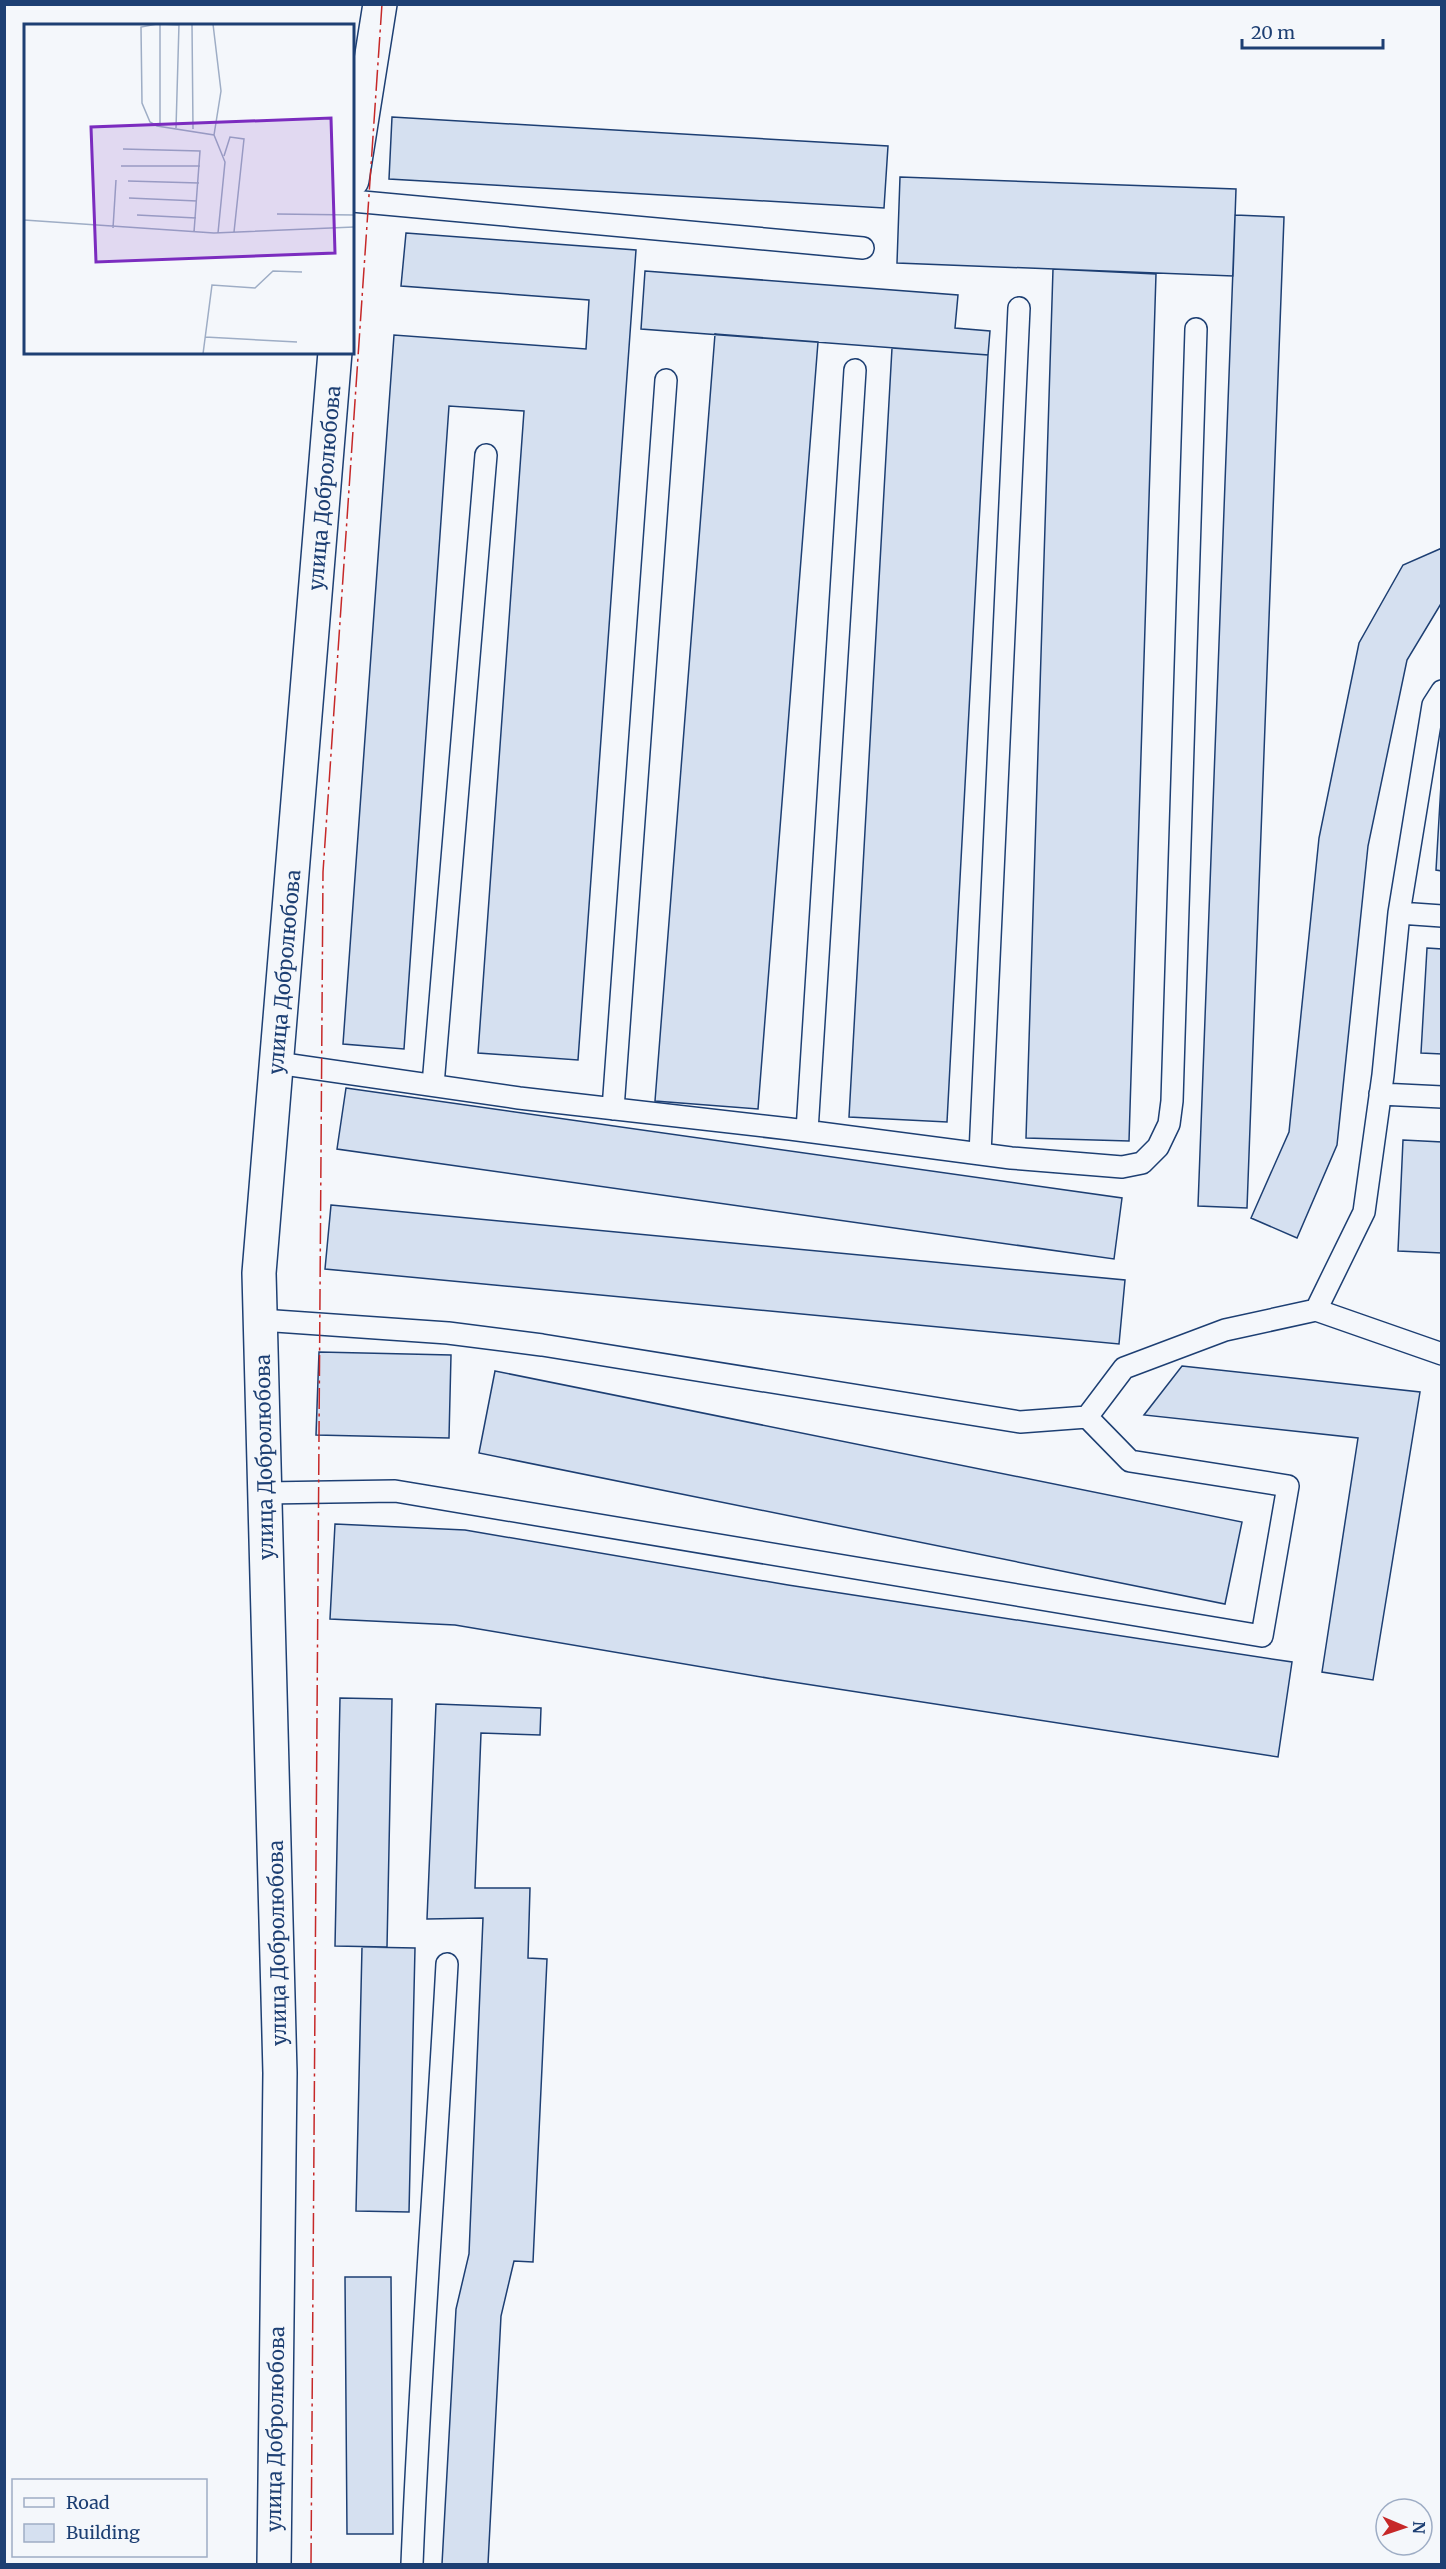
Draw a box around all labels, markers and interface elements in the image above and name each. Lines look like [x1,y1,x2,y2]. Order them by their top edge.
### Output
scale bar [1242,12,1383,50]
text: 20 m [1251,21,1295,44]
inset map [24,24,354,354]
street label: улица Добролюбова [303,384,345,592]
street label: улица Добролюбова [263,868,305,1076]
street label: улица Добролюбова [250,1354,278,1560]
street label: улица Добролюбова [263,1840,291,2046]
street label: улица Добролюбова [261,2326,289,2532]
legend [12,2479,207,2557]
text: Road [66,2491,110,2514]
north arrow [1374,2497,1434,2557]
text: Building [66,2521,140,2544]
text: N [1409,2521,1429,2535]

